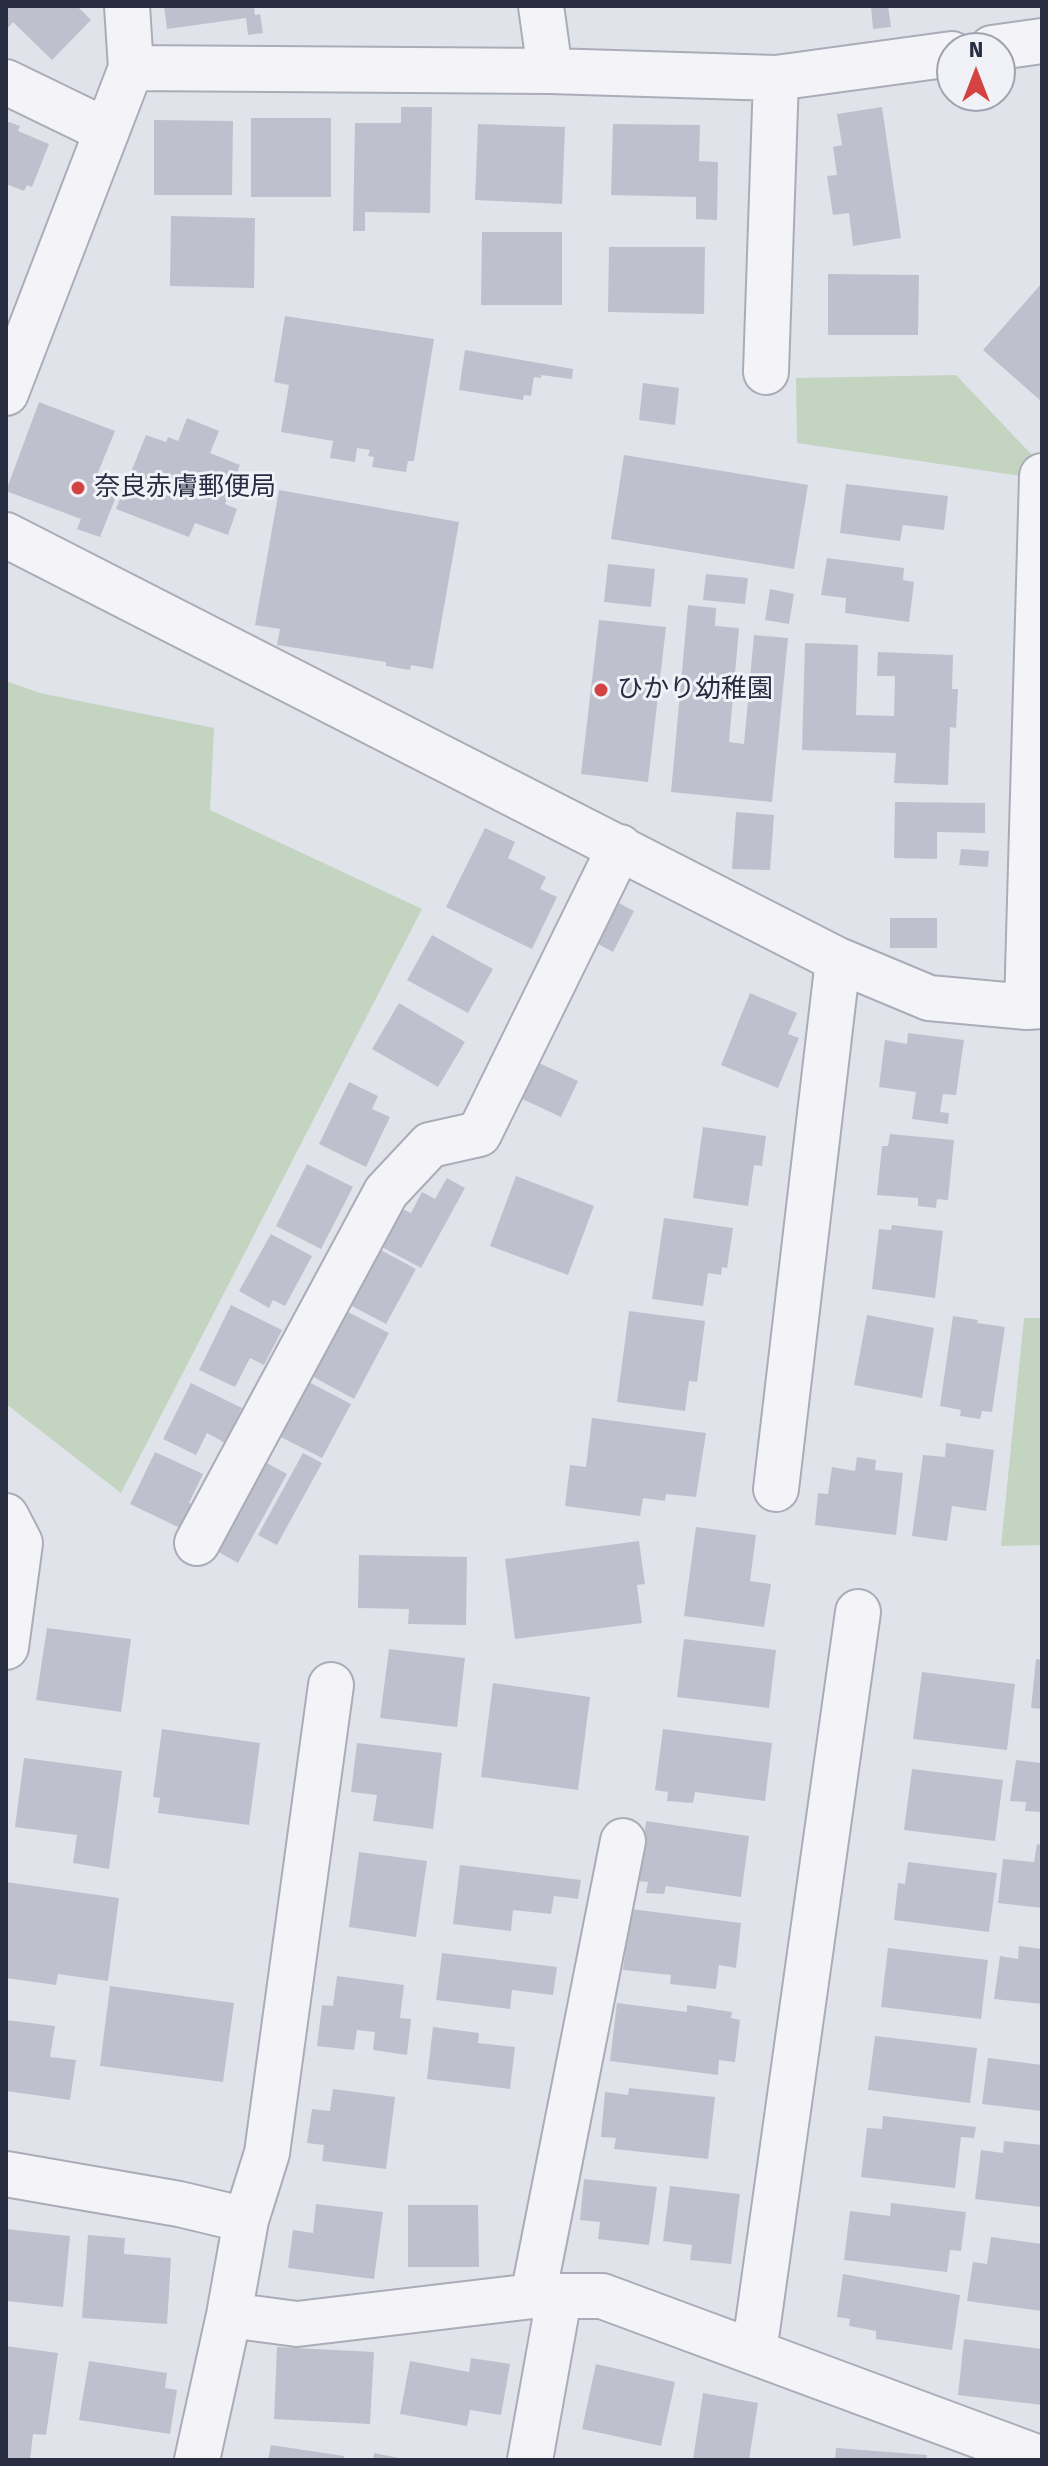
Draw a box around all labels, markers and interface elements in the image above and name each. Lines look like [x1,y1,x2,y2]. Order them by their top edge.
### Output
north arrow [936,32,1016,112]
text: N [969,36,983,63]
place label: 奈良赤膚郵便局 [94,472,276,504]
marker: 奈良赤膚郵便局 [69,479,87,497]
place label: ひかり幼稚園 [617,674,773,706]
marker: ひかり幼稚園 [592,681,610,699]

